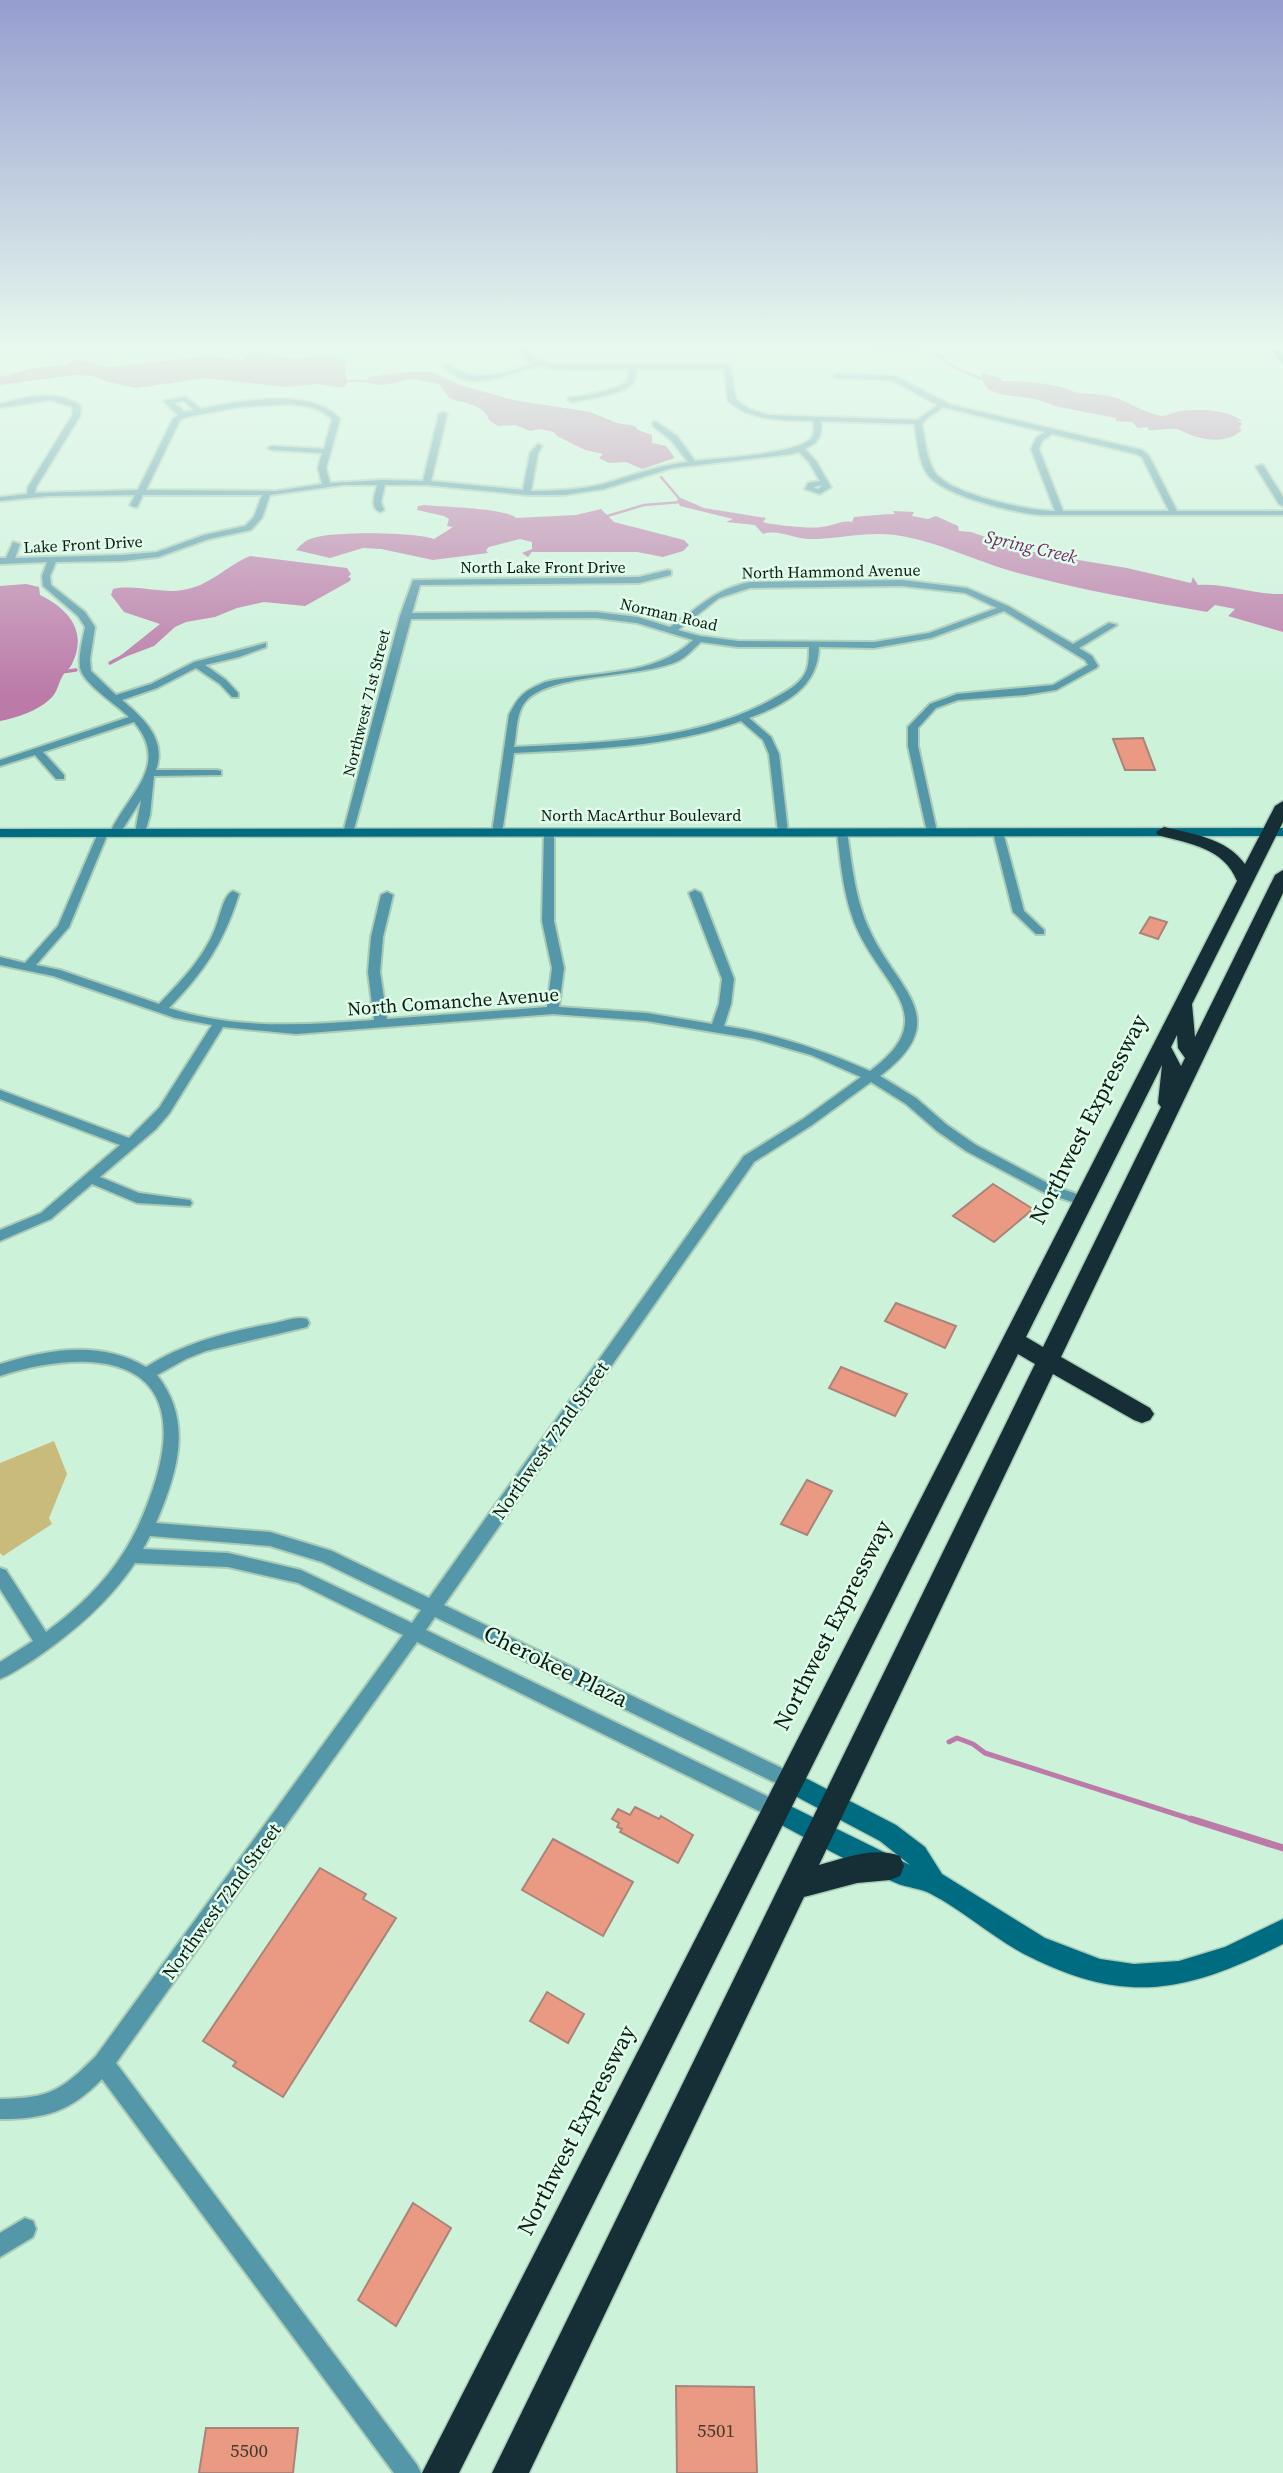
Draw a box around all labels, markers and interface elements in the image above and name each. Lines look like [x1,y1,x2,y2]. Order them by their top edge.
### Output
water label: Spring Creek [983,524,1080,569]
street label: Lake Front Drive [23,530,143,558]
street label: North Lake Front Drive [460,556,626,578]
street label: North Hammond Avenue [741,558,921,584]
street label: Norman Road [618,592,720,636]
street label: Northwest 71st Street [337,626,395,779]
street label: North MacArthur Boulevard [541,804,741,826]
street label: North Comanche Avenue [346,981,560,1021]
street label: Northwest Expressway [1021,1008,1155,1230]
street label: Northwest 72nd Street [486,1355,615,1524]
street label: Northwest Expressway [765,1514,899,1736]
street label: Cherokee Plaza [478,1617,634,1715]
street label: Northwest 72nd Street [155,1817,287,1984]
street label: Northwest Expressway [509,2019,643,2241]
house number: 5501 [697,2417,735,2443]
house number: 5500 [230,2437,268,2463]

